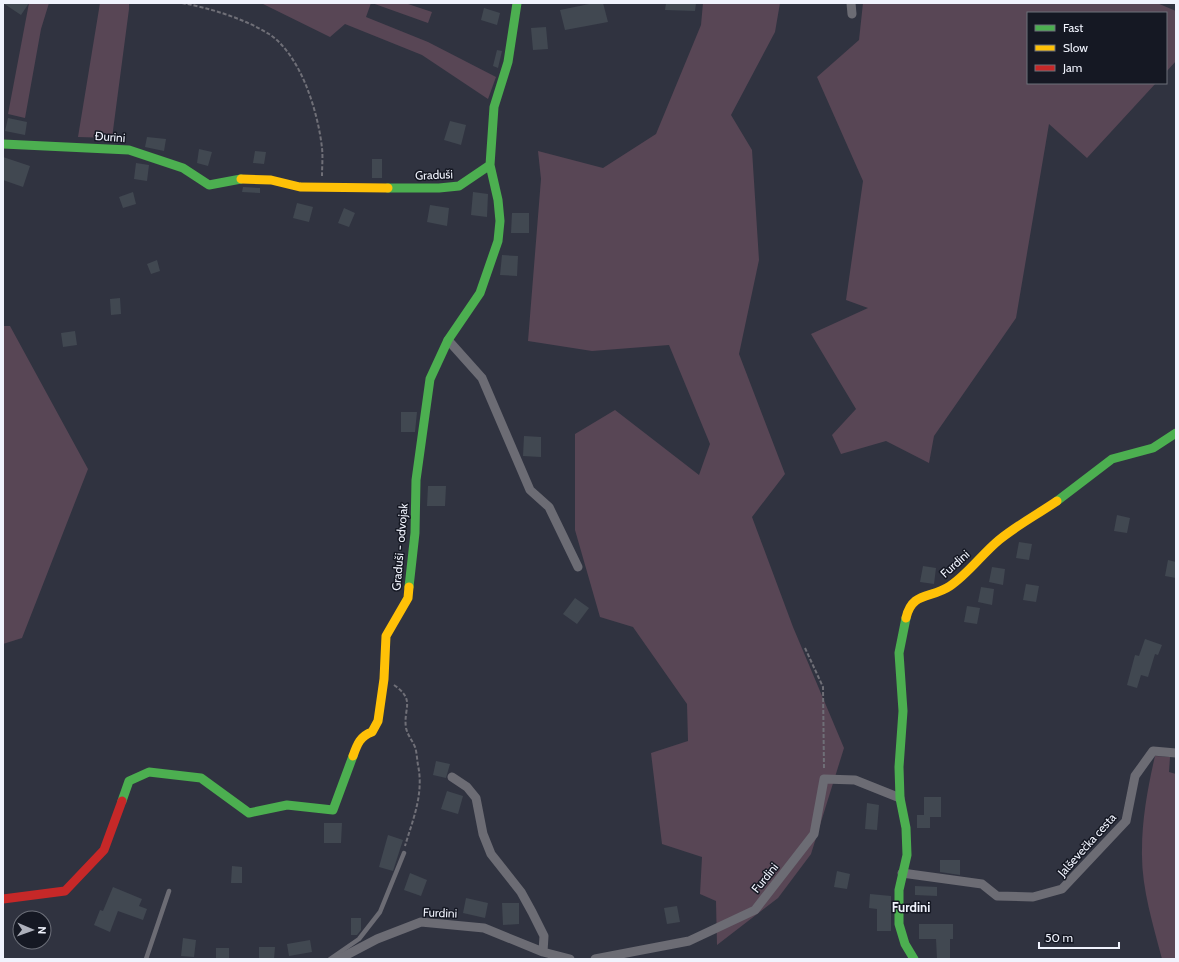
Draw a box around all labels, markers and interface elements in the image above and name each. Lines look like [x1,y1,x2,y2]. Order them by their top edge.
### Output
legend [1027,12,1167,84]
text: Fast [1063,20,1083,35]
text: Slow [1063,40,1088,55]
text: Jam [1062,60,1082,75]
street label: Đurini [94,128,126,145]
street label: Graduši [415,166,453,183]
street label: Graduši - odvojak [388,502,411,591]
street label: Furdini [937,547,972,581]
street label: Jalševečka cesta [1054,810,1119,880]
street label: Furdini [748,860,781,896]
district label: Furdini [892,899,930,915]
street label: Furdini [423,904,457,921]
north arrow [12,910,52,950]
scale bar [1039,924,1119,950]
text: N [35,926,49,934]
text: 50 m [1045,930,1073,945]

